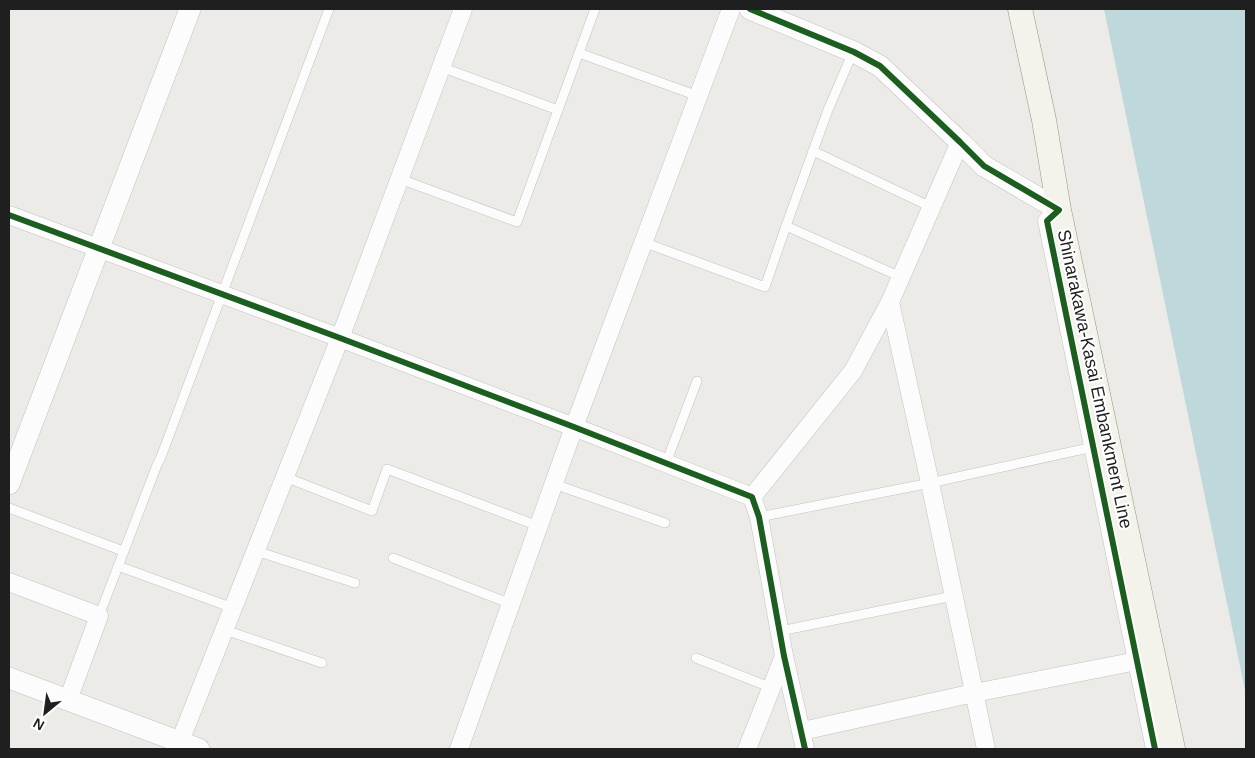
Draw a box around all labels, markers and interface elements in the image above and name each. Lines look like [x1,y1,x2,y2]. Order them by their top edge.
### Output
street label: Shinarakawa-Kasai Embankment Line [1053,228,1137,530]
north arrow [20,688,70,738]
text: N [30,715,47,734]

